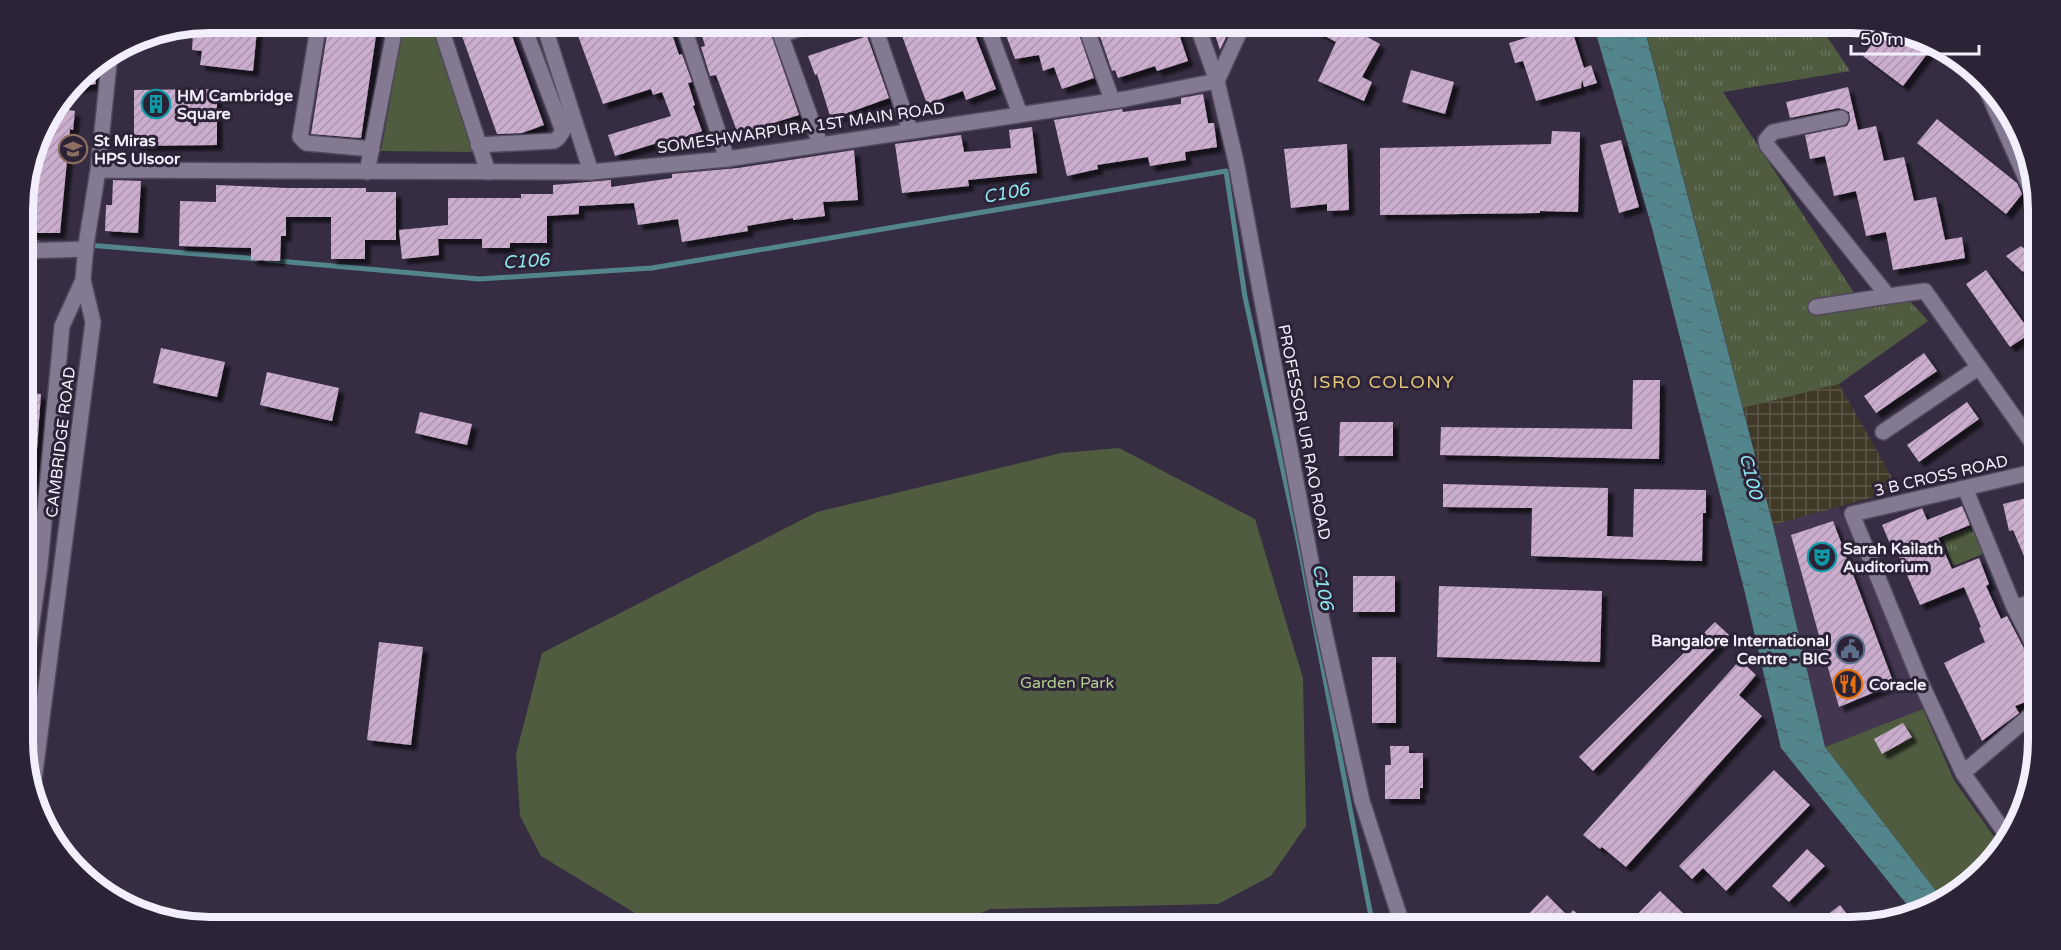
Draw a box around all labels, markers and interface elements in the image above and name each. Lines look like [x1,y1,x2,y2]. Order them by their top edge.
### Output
scale bar [1851,18,1978,56]
text: 50 m [1860,28,1904,50]
place label: HM Cambridge Square [177,86,293,124]
building icon: HM Cambridge Square [140,88,172,120]
street label: SOMESHWARPURA 1ST MAIN ROAD [656,98,946,158]
place label: St Miras HPS Ulsoor [94,131,181,169]
school or university icon: St Miras HPS Ulsoor [57,133,89,165]
water label: C106 [981,178,1032,208]
water label: C106 [502,248,552,274]
street label: PROFESSOR UR RAO ROAD [1273,323,1335,542]
street label: CAMBRIDGE ROAD [42,365,80,519]
district label: ISRO COLONY [1313,371,1455,393]
water label: C100 [1735,451,1768,503]
street label: 3 B CROSS ROAD [1872,451,2010,501]
place label: Sarah Kailath Auditorium [1843,539,1943,577]
theatre icon: Sarah Kailath Auditorium [1806,541,1838,573]
water label: C106 [1308,562,1339,614]
place label: Bangalore International Centre - BIC [1651,631,1829,669]
public building icon: Bangalore International Centre - BIC [1834,633,1866,665]
restaurant icon: Coracle [1832,668,1864,700]
park label: Garden Park [1020,673,1114,693]
place label: Coracle [1869,675,1926,695]

